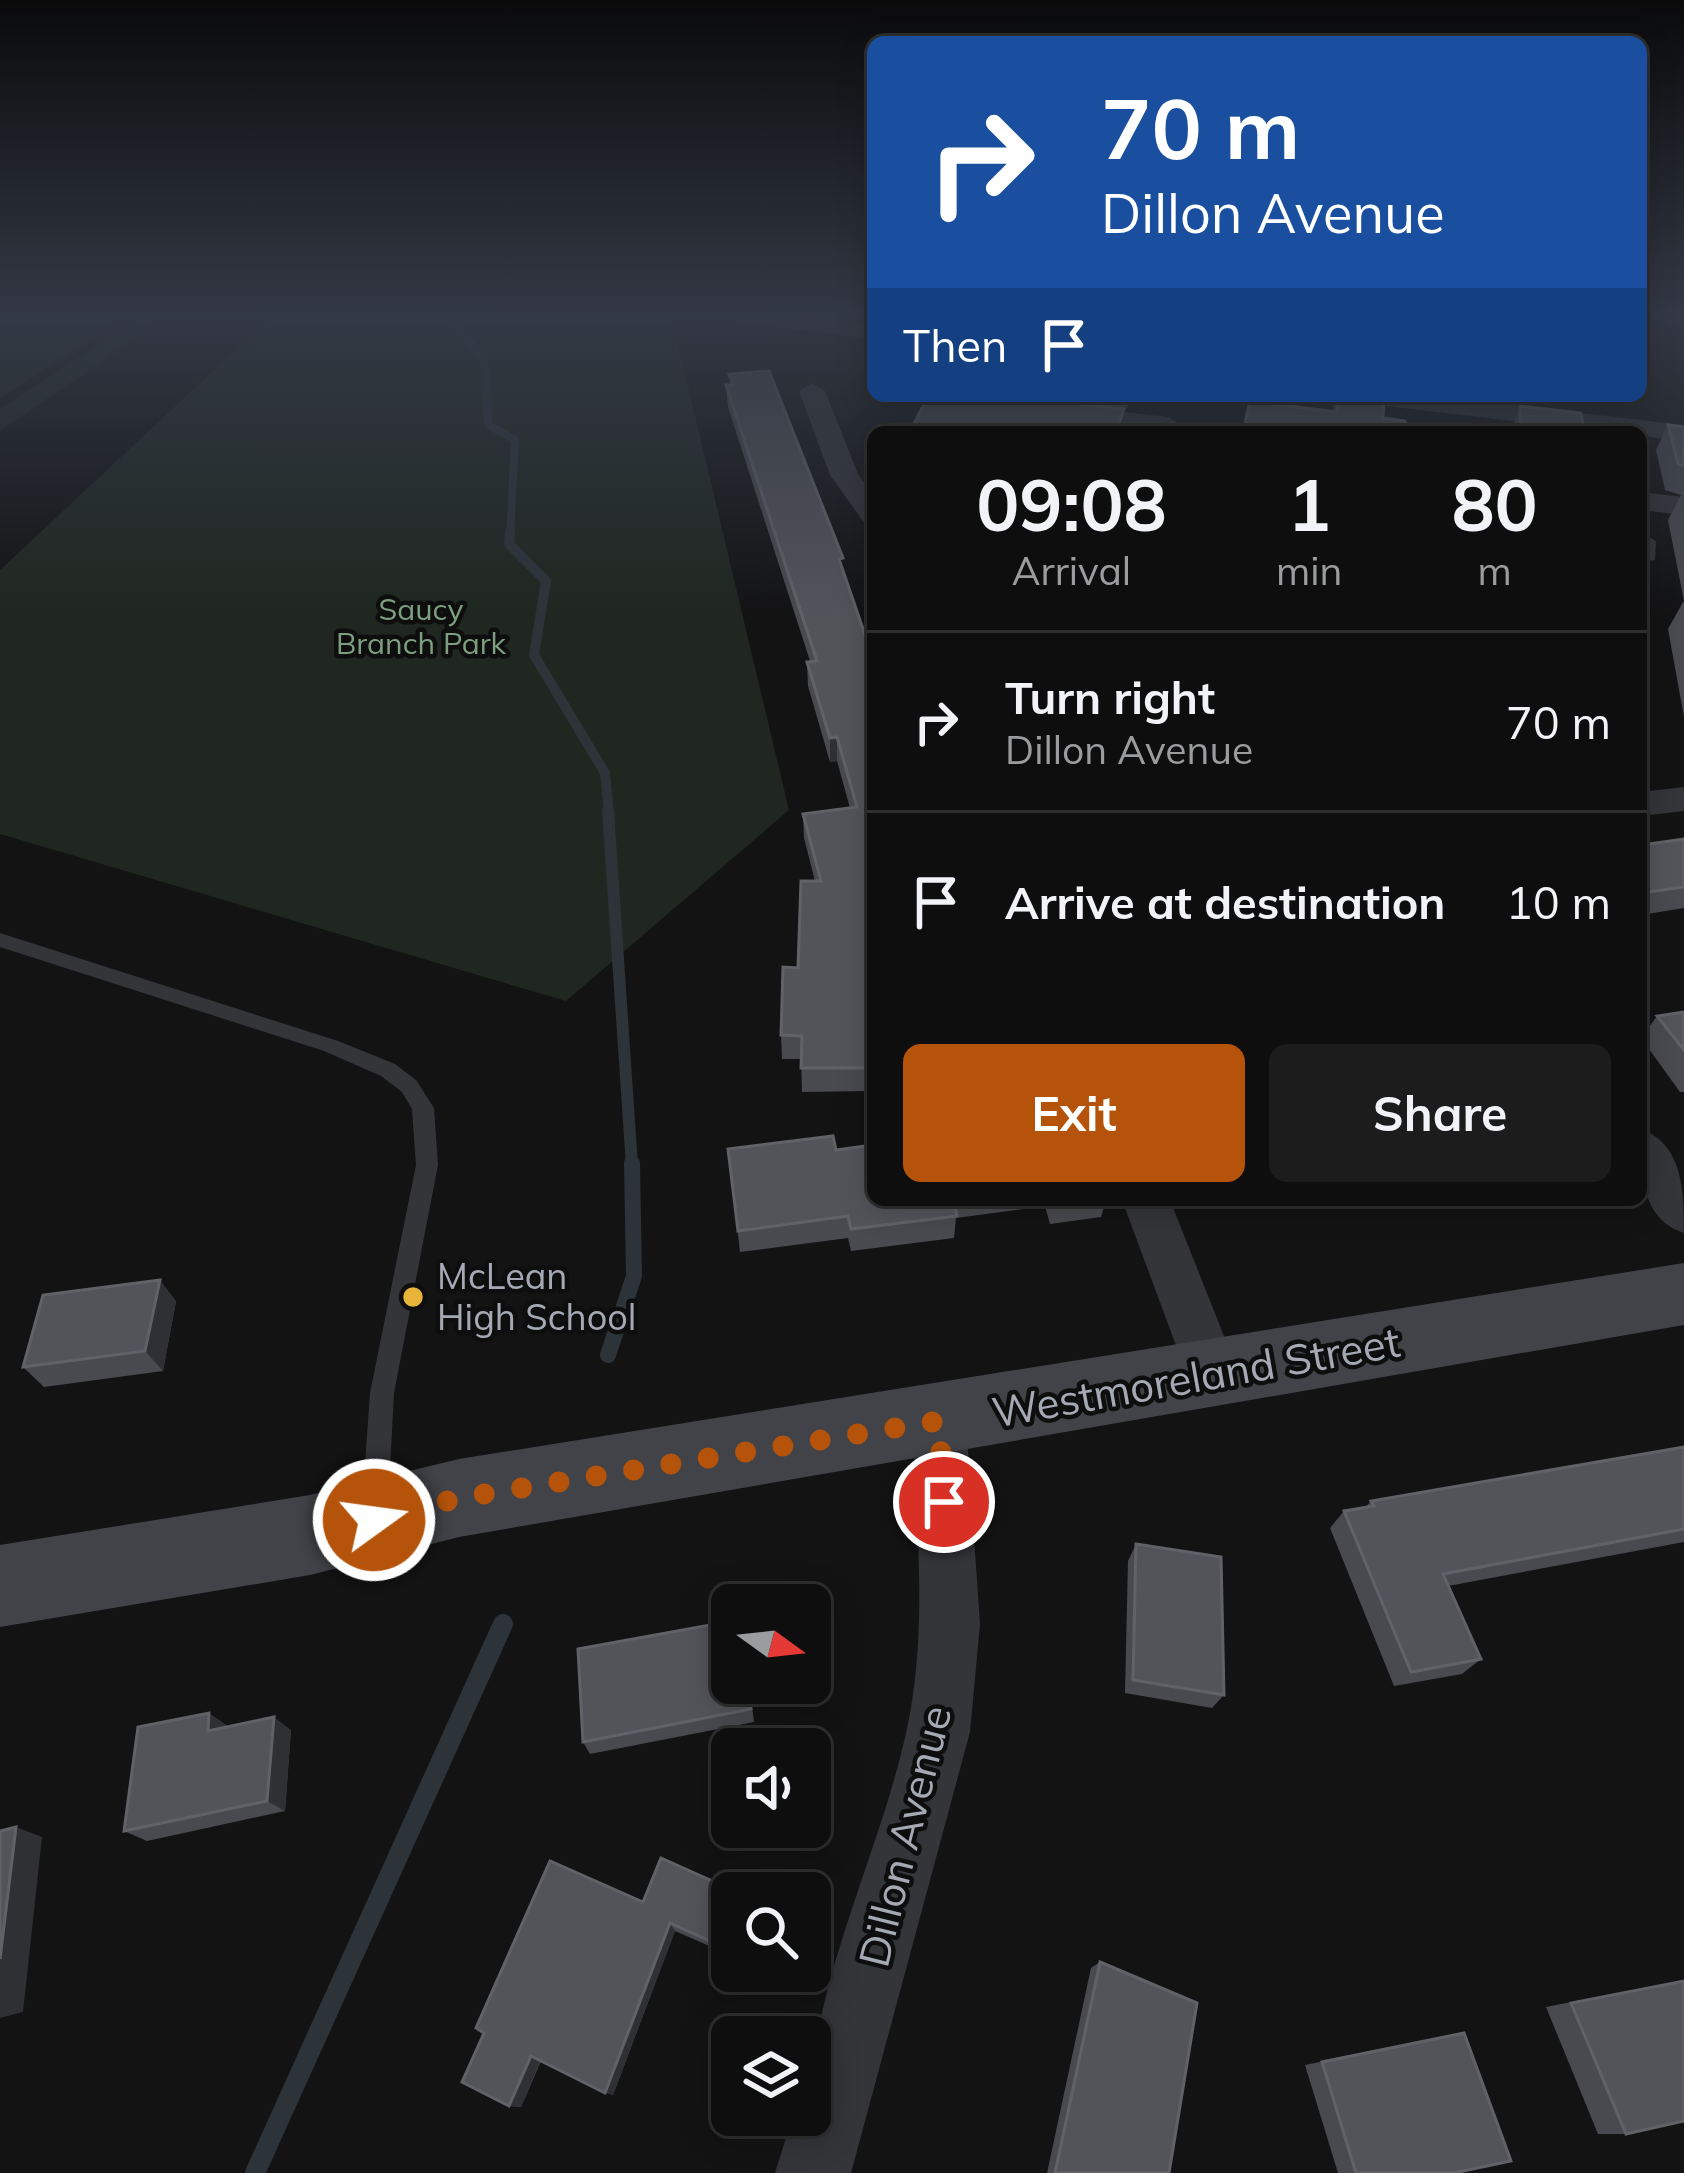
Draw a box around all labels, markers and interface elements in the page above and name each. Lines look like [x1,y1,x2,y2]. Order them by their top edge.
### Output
text: 70 m [1101,75,1300,180]
icon: right [903,84,1059,240]
text: Dillon Avenue [1101,179,1445,247]
icon: arrive [1031,312,1097,378]
text: Then [903,317,1007,373]
text: 09:08 [976,459,1167,549]
text: 1 [1288,459,1331,549]
text: 80 [1451,459,1538,549]
text: Arrival [1012,546,1131,595]
text: min [1276,546,1342,595]
text: m [1478,546,1512,595]
park label: Saucy Branch Park [336,590,507,662]
text: Turn right [1005,669,1215,725]
icon: right [903,689,969,755]
text: 70 m [1506,694,1611,750]
text: Dillon Avenue [1005,725,1253,774]
icon: arrive [903,869,969,935]
text: Arrive at destination [1005,874,1445,930]
text: 10 m [1506,874,1611,930]
button: Exit [903,1044,1245,1182]
button: Share [1269,1044,1611,1182]
place label: McLean High School [437,1253,636,1339]
marker: McLean High School [400,1284,426,1310]
street label: Westmoreland Street [988,1315,1404,1438]
pin [893,1451,995,1553]
position arrow [311,1457,437,1583]
icon: arrive [911,1469,977,1535]
north arrow [711,1584,831,1704]
map controls [711,1584,831,2136]
street label: Dillon Avenue [846,1700,963,1972]
button: sound [711,1728,831,1848]
button: search [711,1872,831,1992]
button: layers [711,2016,831,2136]

